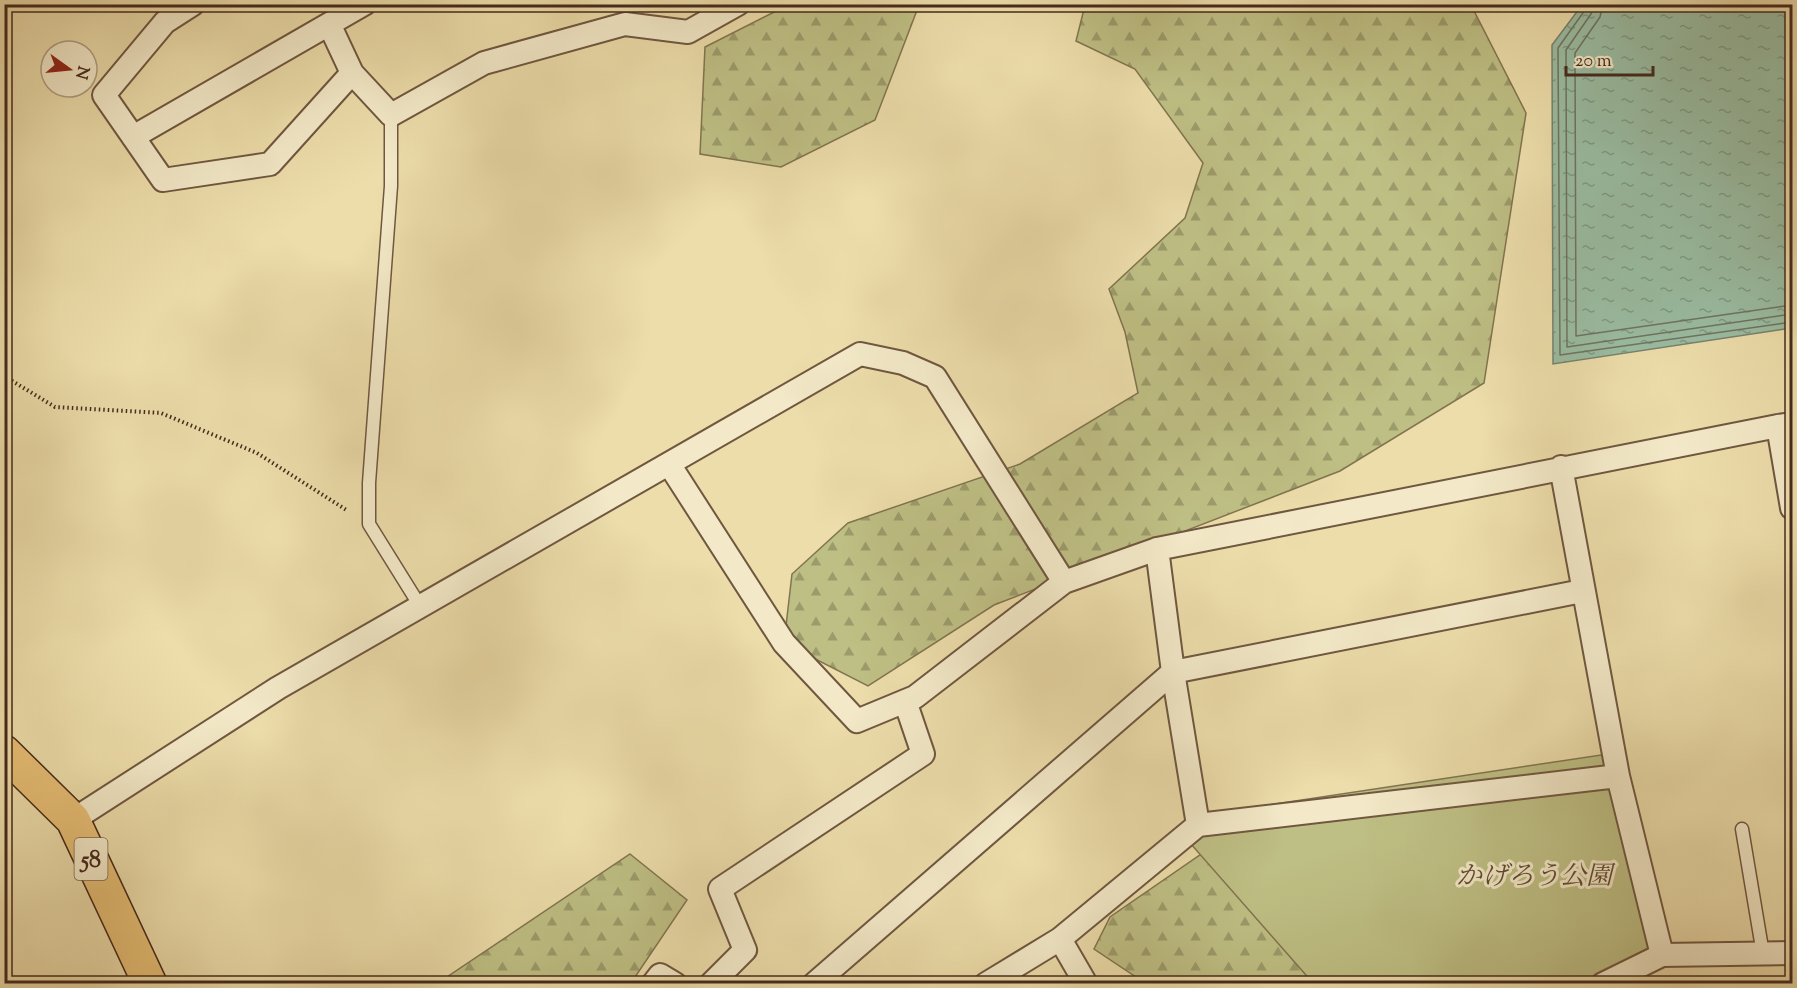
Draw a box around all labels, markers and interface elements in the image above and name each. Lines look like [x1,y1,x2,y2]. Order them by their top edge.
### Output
north arrow [39,39,99,99]
scale bar [1566,39,1653,77]
text: 20 m [1575,49,1612,75]
text: N [68,63,94,82]
road number: 58 [74,838,107,880]
park label: かげろう公園 [1456,859,1616,896]

